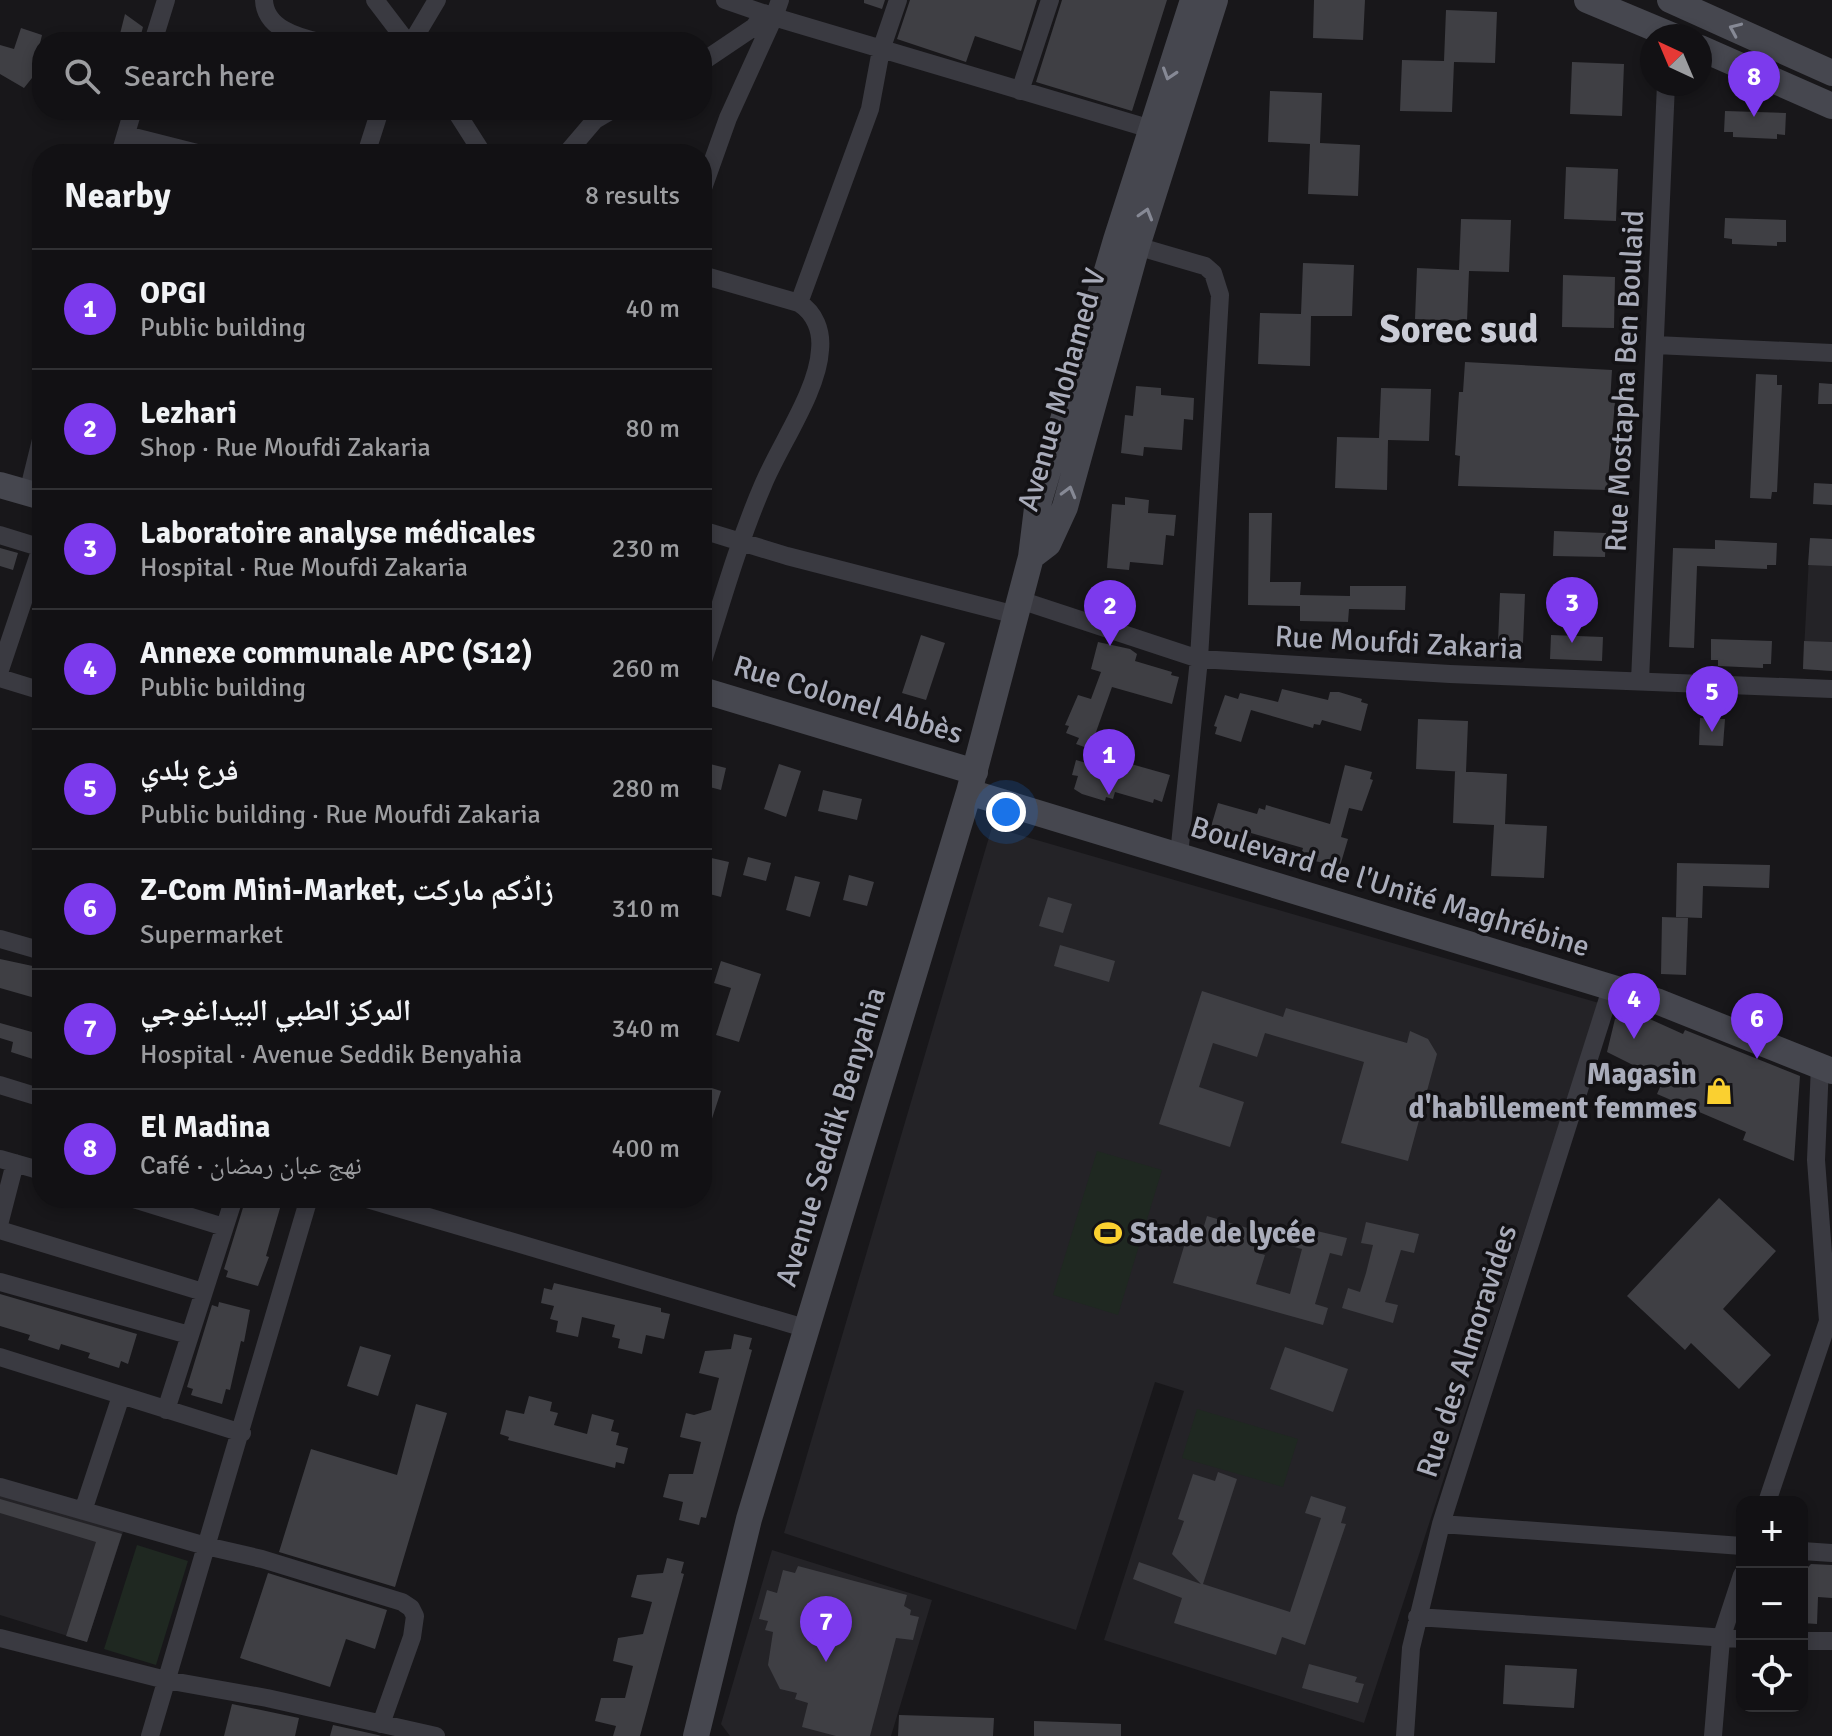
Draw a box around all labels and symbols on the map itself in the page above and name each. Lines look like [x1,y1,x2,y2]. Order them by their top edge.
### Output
one-way arrow [1729,23,1744,39]
north arrow [1640,24,1712,96]
pin: 8 [1728,51,1780,117]
one-way arrow [1162,66,1178,80]
one-way arrow [1137,208,1153,222]
street label: Rue Mostapha Ben Boulaid [1598,209,1652,553]
street label: Avenue Mohamed V [1010,265,1114,515]
district label: Sorec sud [1380,306,1538,353]
one-way arrow [1060,485,1077,499]
pin: 3 [1546,577,1598,643]
pin: 2 [1084,580,1136,646]
street label: Rue Moufdi Zakaria [1274,618,1524,668]
street label: Rue Colonel Abbès [729,648,967,752]
pin: 5 [1686,666,1738,732]
pin: 1 [1083,729,1135,795]
your location [986,792,1026,832]
street label: Boulevard de l'Unité Maghrébine [1186,809,1594,965]
pin: 4 [1608,973,1660,1039]
street label: Avenue Seddik Benyahia [768,983,894,1291]
pin: 6 [1731,993,1783,1059]
place label: Magasin d'habillement femmes [1408,1056,1697,1127]
shop icon: Magasin d'habillement femmes [1704,1076,1734,1106]
place label: Stade de lycée [1130,1215,1316,1252]
sports icon: Stade de lycée [1093,1218,1123,1248]
street label: Rue des Almoravides [1409,1220,1525,1482]
pin: 7 [800,1596,852,1662]

